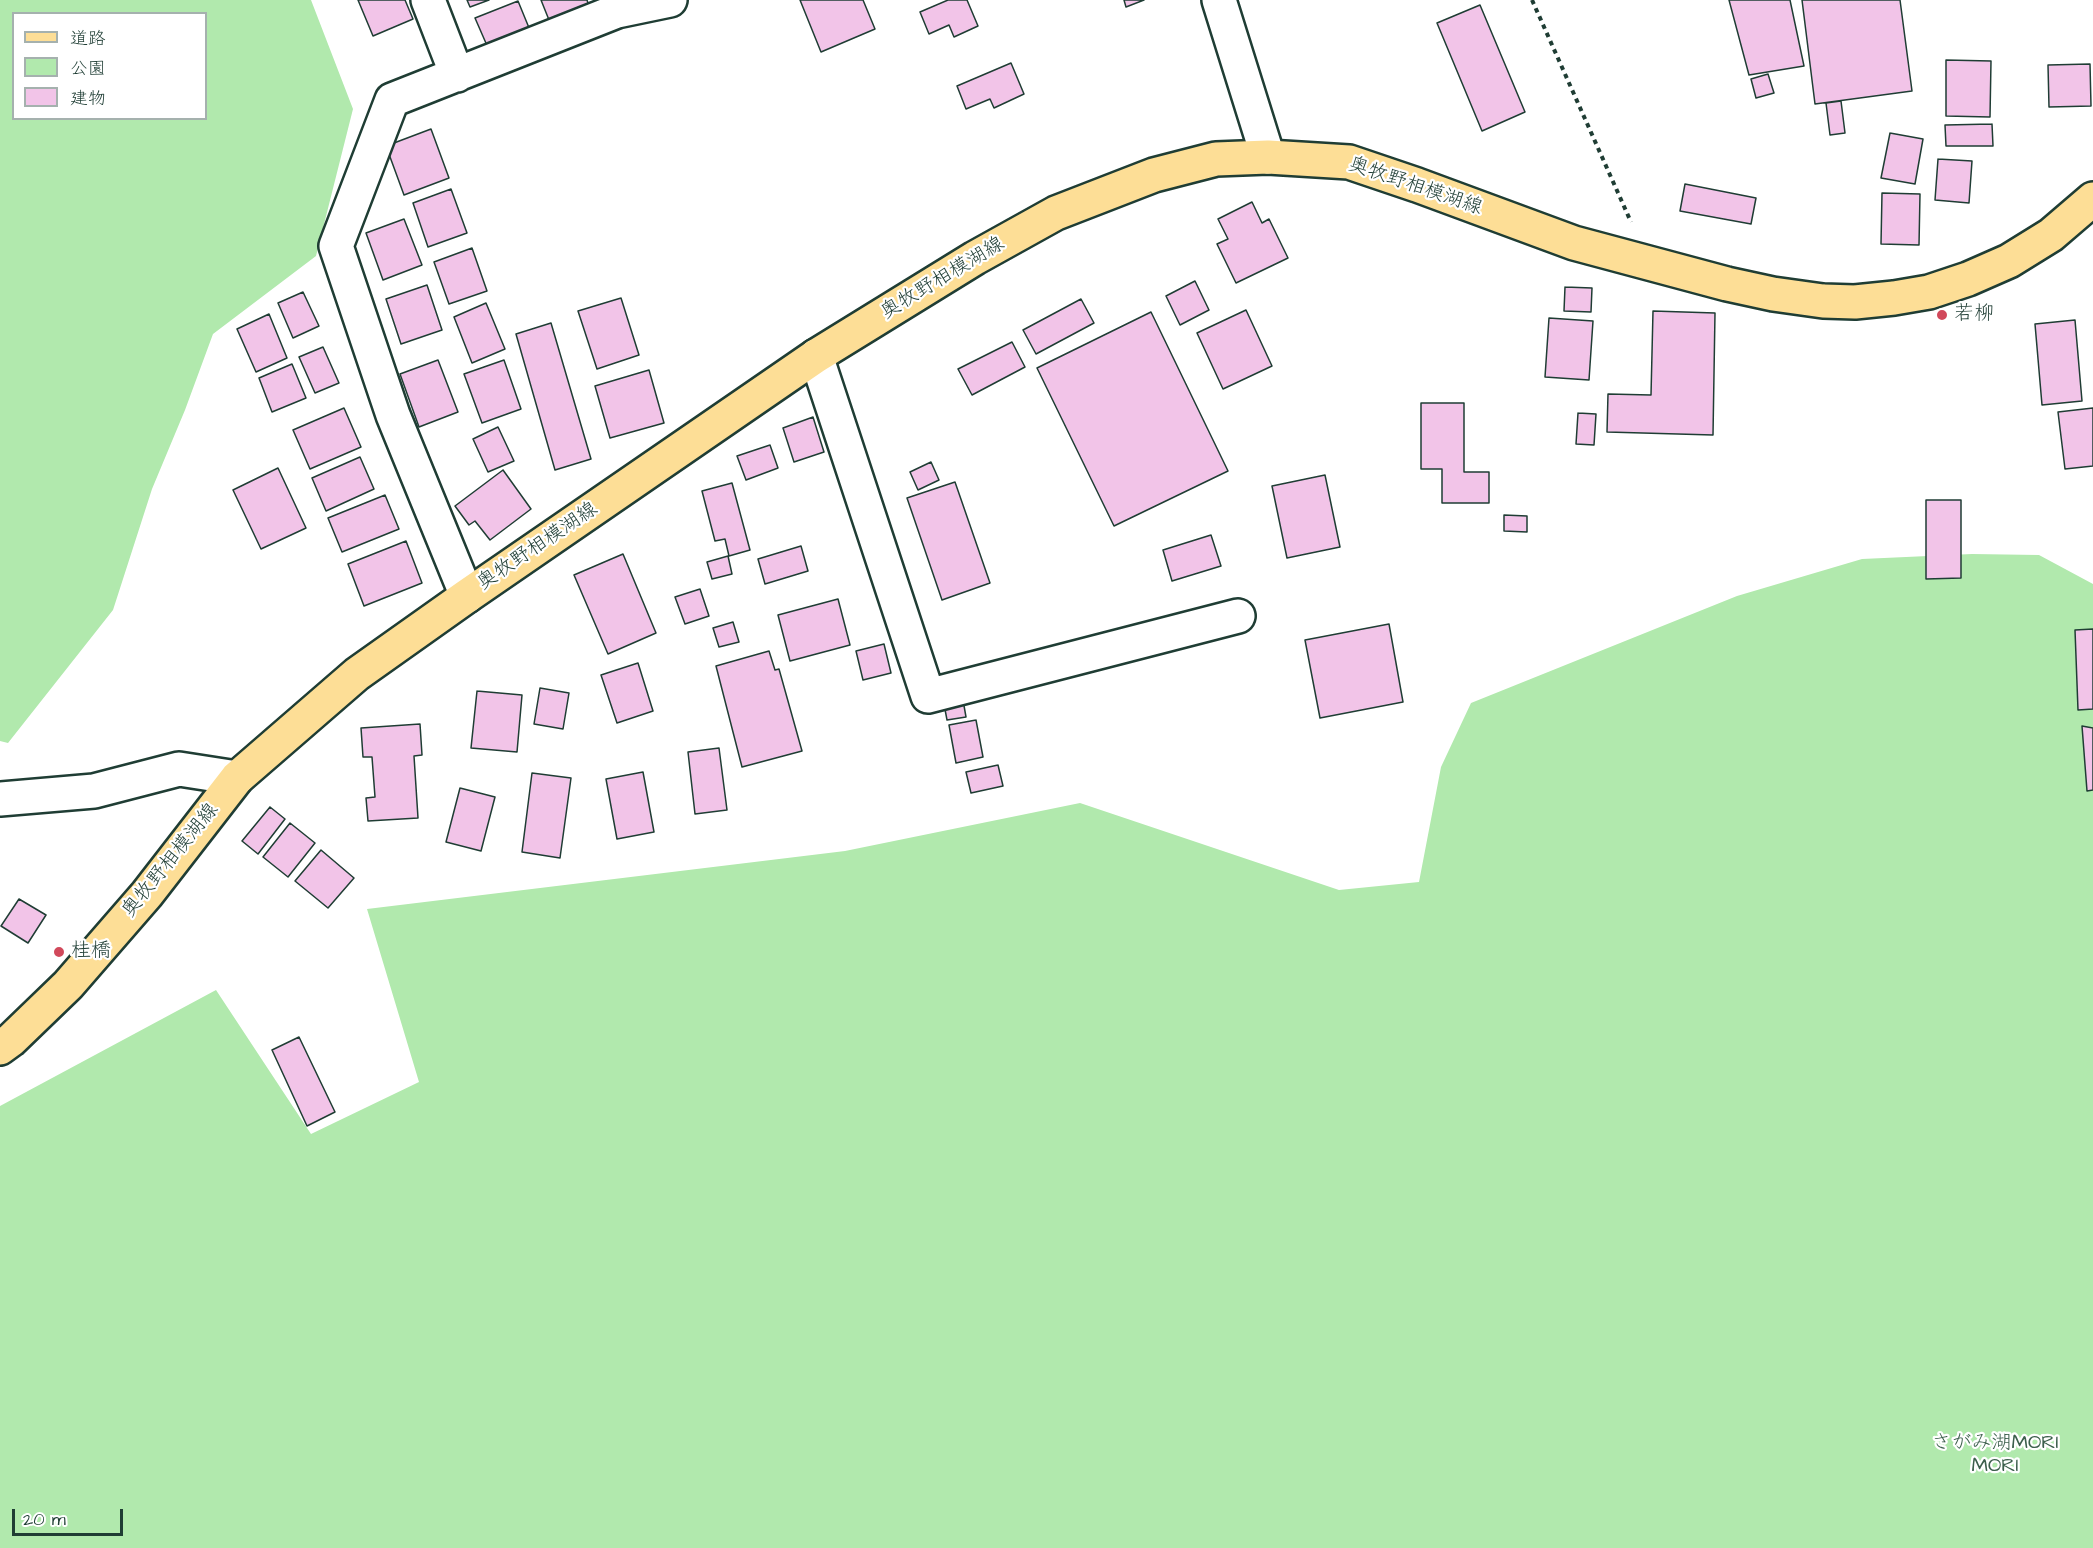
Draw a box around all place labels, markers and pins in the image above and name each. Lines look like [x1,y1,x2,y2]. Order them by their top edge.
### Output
place label: 若柳 [1954,303,1994,327]
marker: 若柳 [1935,308,1949,322]
place label: 桂橋 [71,940,111,964]
marker: 桂橋 [52,945,66,959]

